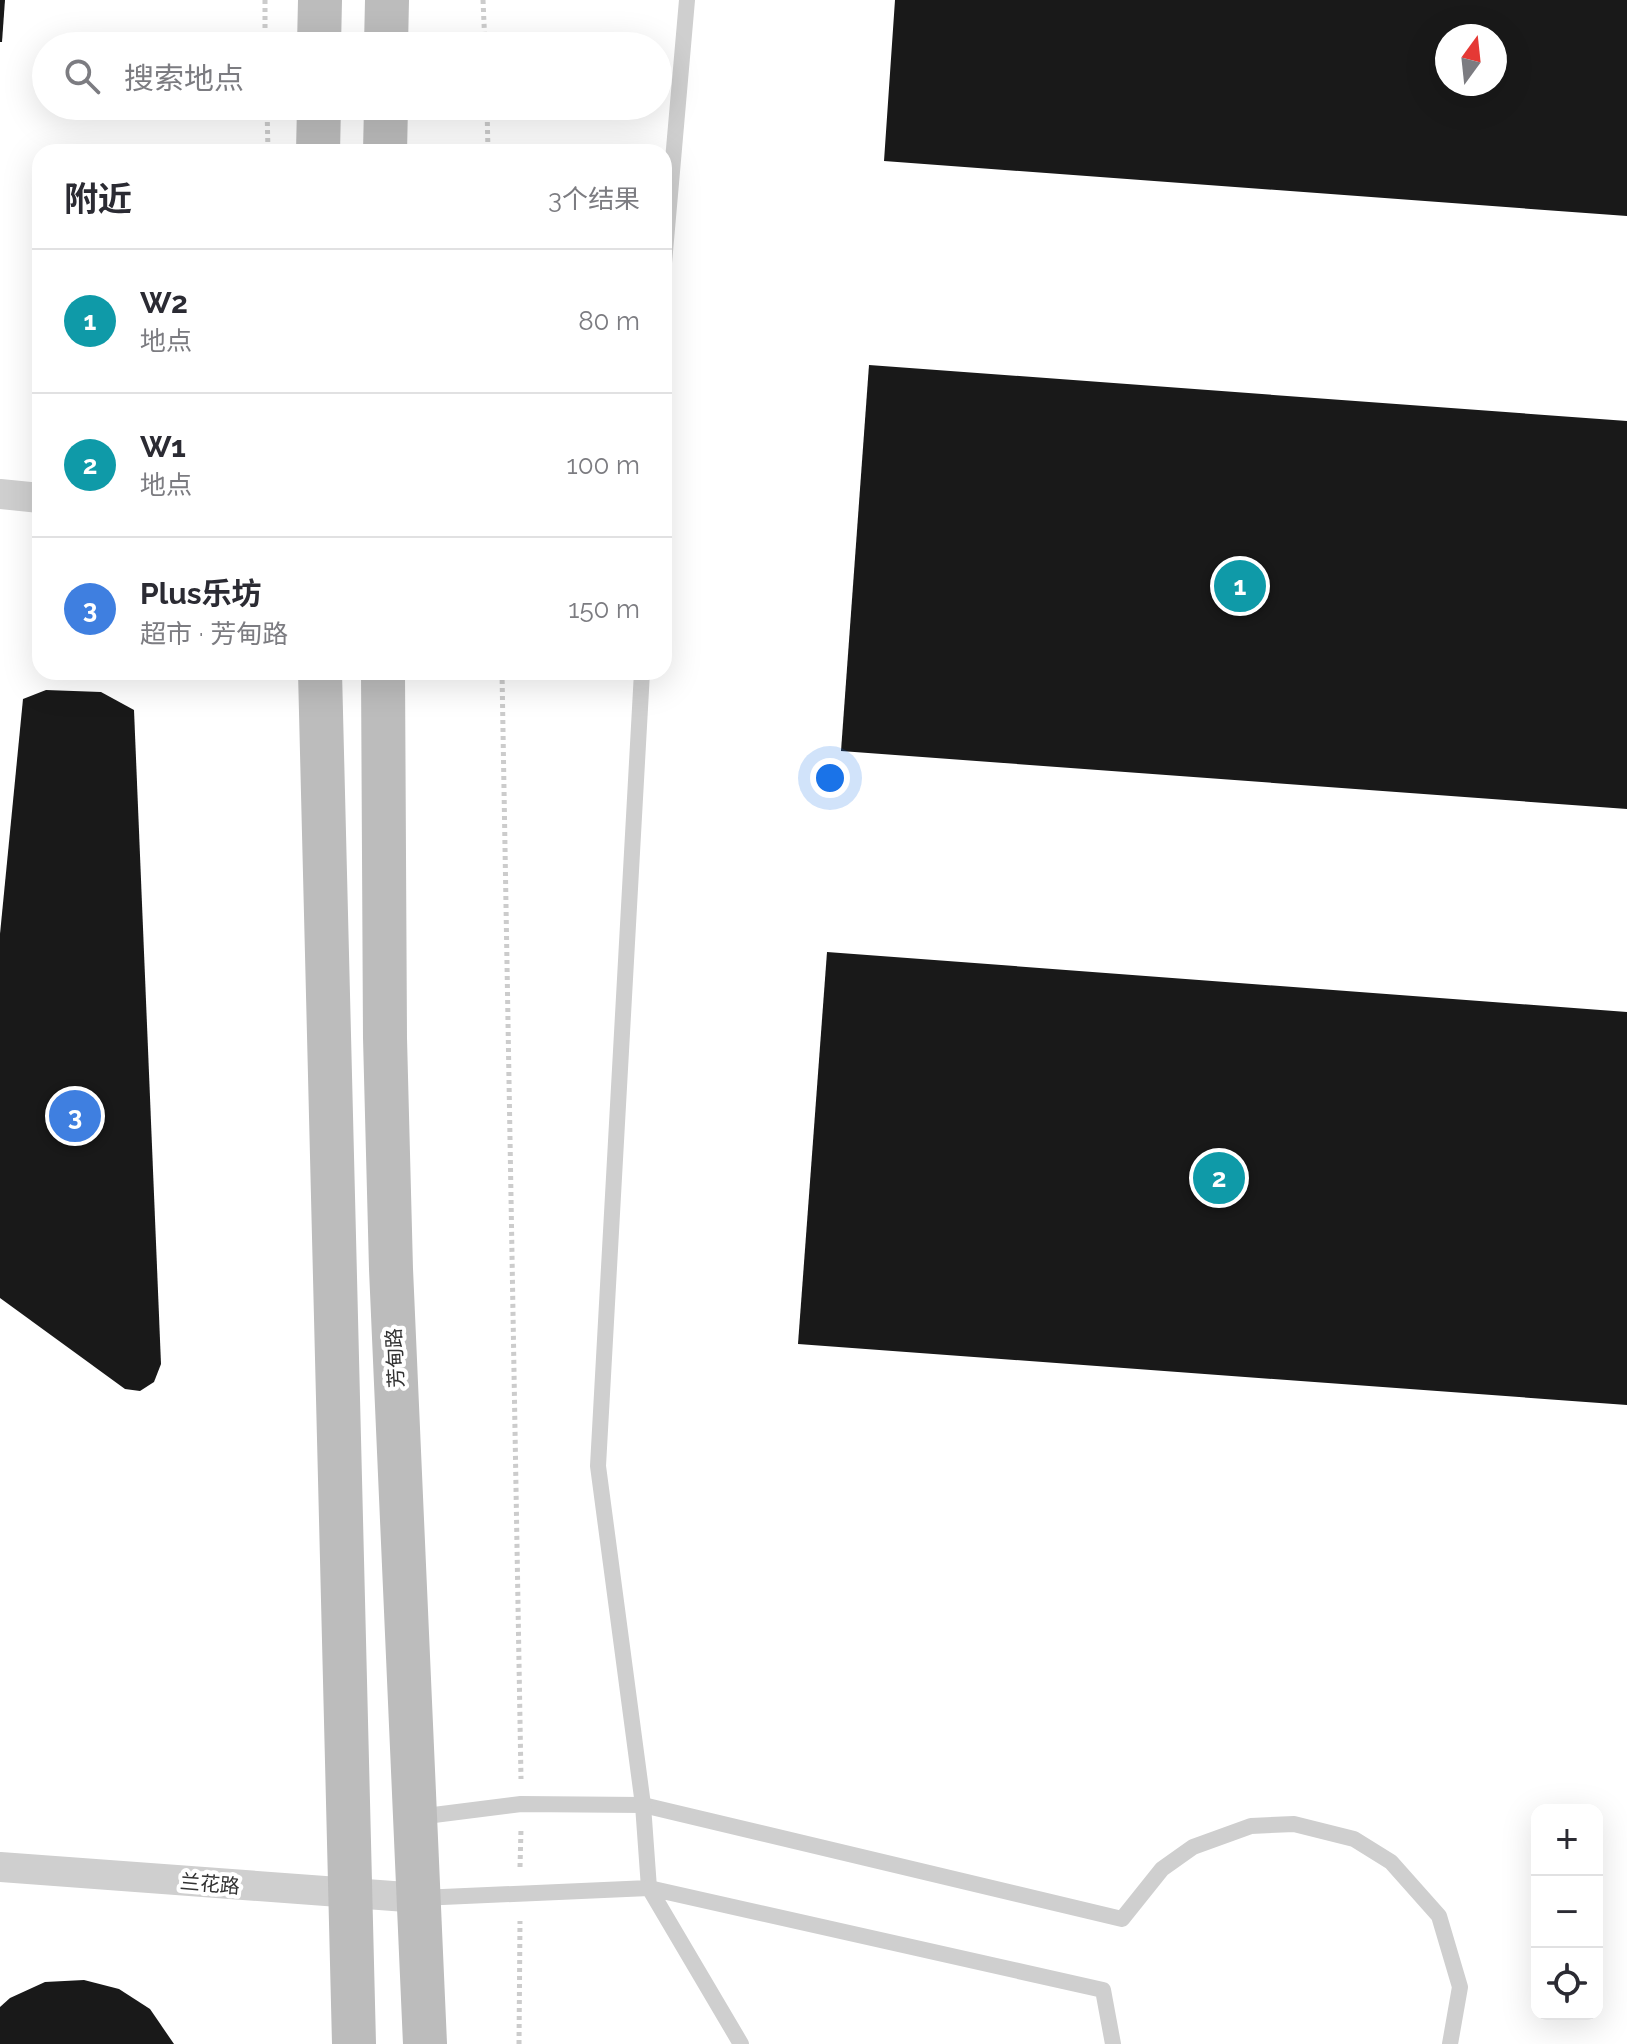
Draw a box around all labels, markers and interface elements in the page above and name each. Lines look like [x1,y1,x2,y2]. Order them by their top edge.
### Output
north arrow [1435,24,1507,96]
search box [32,32,672,120]
icon: search [60,54,104,98]
text: 搜索地点 [124,61,244,96]
text: 附近 [64,179,132,219]
text: 3个结果 [548,184,640,214]
text: W2 [140,285,188,320]
text: 1 [84,306,96,336]
text: 80 m [578,306,640,336]
text: 地点 [140,326,192,356]
text: W1 [140,429,186,464]
text: 2 [83,450,97,480]
text: 100 m [567,450,640,480]
text: 地点 [140,470,192,500]
pin: 1 [1214,556,1266,616]
text: Plus乐坊 [140,576,262,611]
text: 3 [83,594,97,624]
text: 150 m [568,594,640,624]
text: 超市 · 芳甸路 [140,619,288,649]
your location [810,758,850,798]
pin: 3 [49,1086,101,1146]
pin: 2 [1193,1148,1245,1208]
street label: 芳甸路 [381,1327,409,1389]
map controls [1531,1804,1603,2020]
button: + [1531,1804,1603,1876]
street label: 兰花路 [179,1869,241,1899]
button: − [1531,1876,1603,1948]
button: locate [1531,1948,1603,2020]

